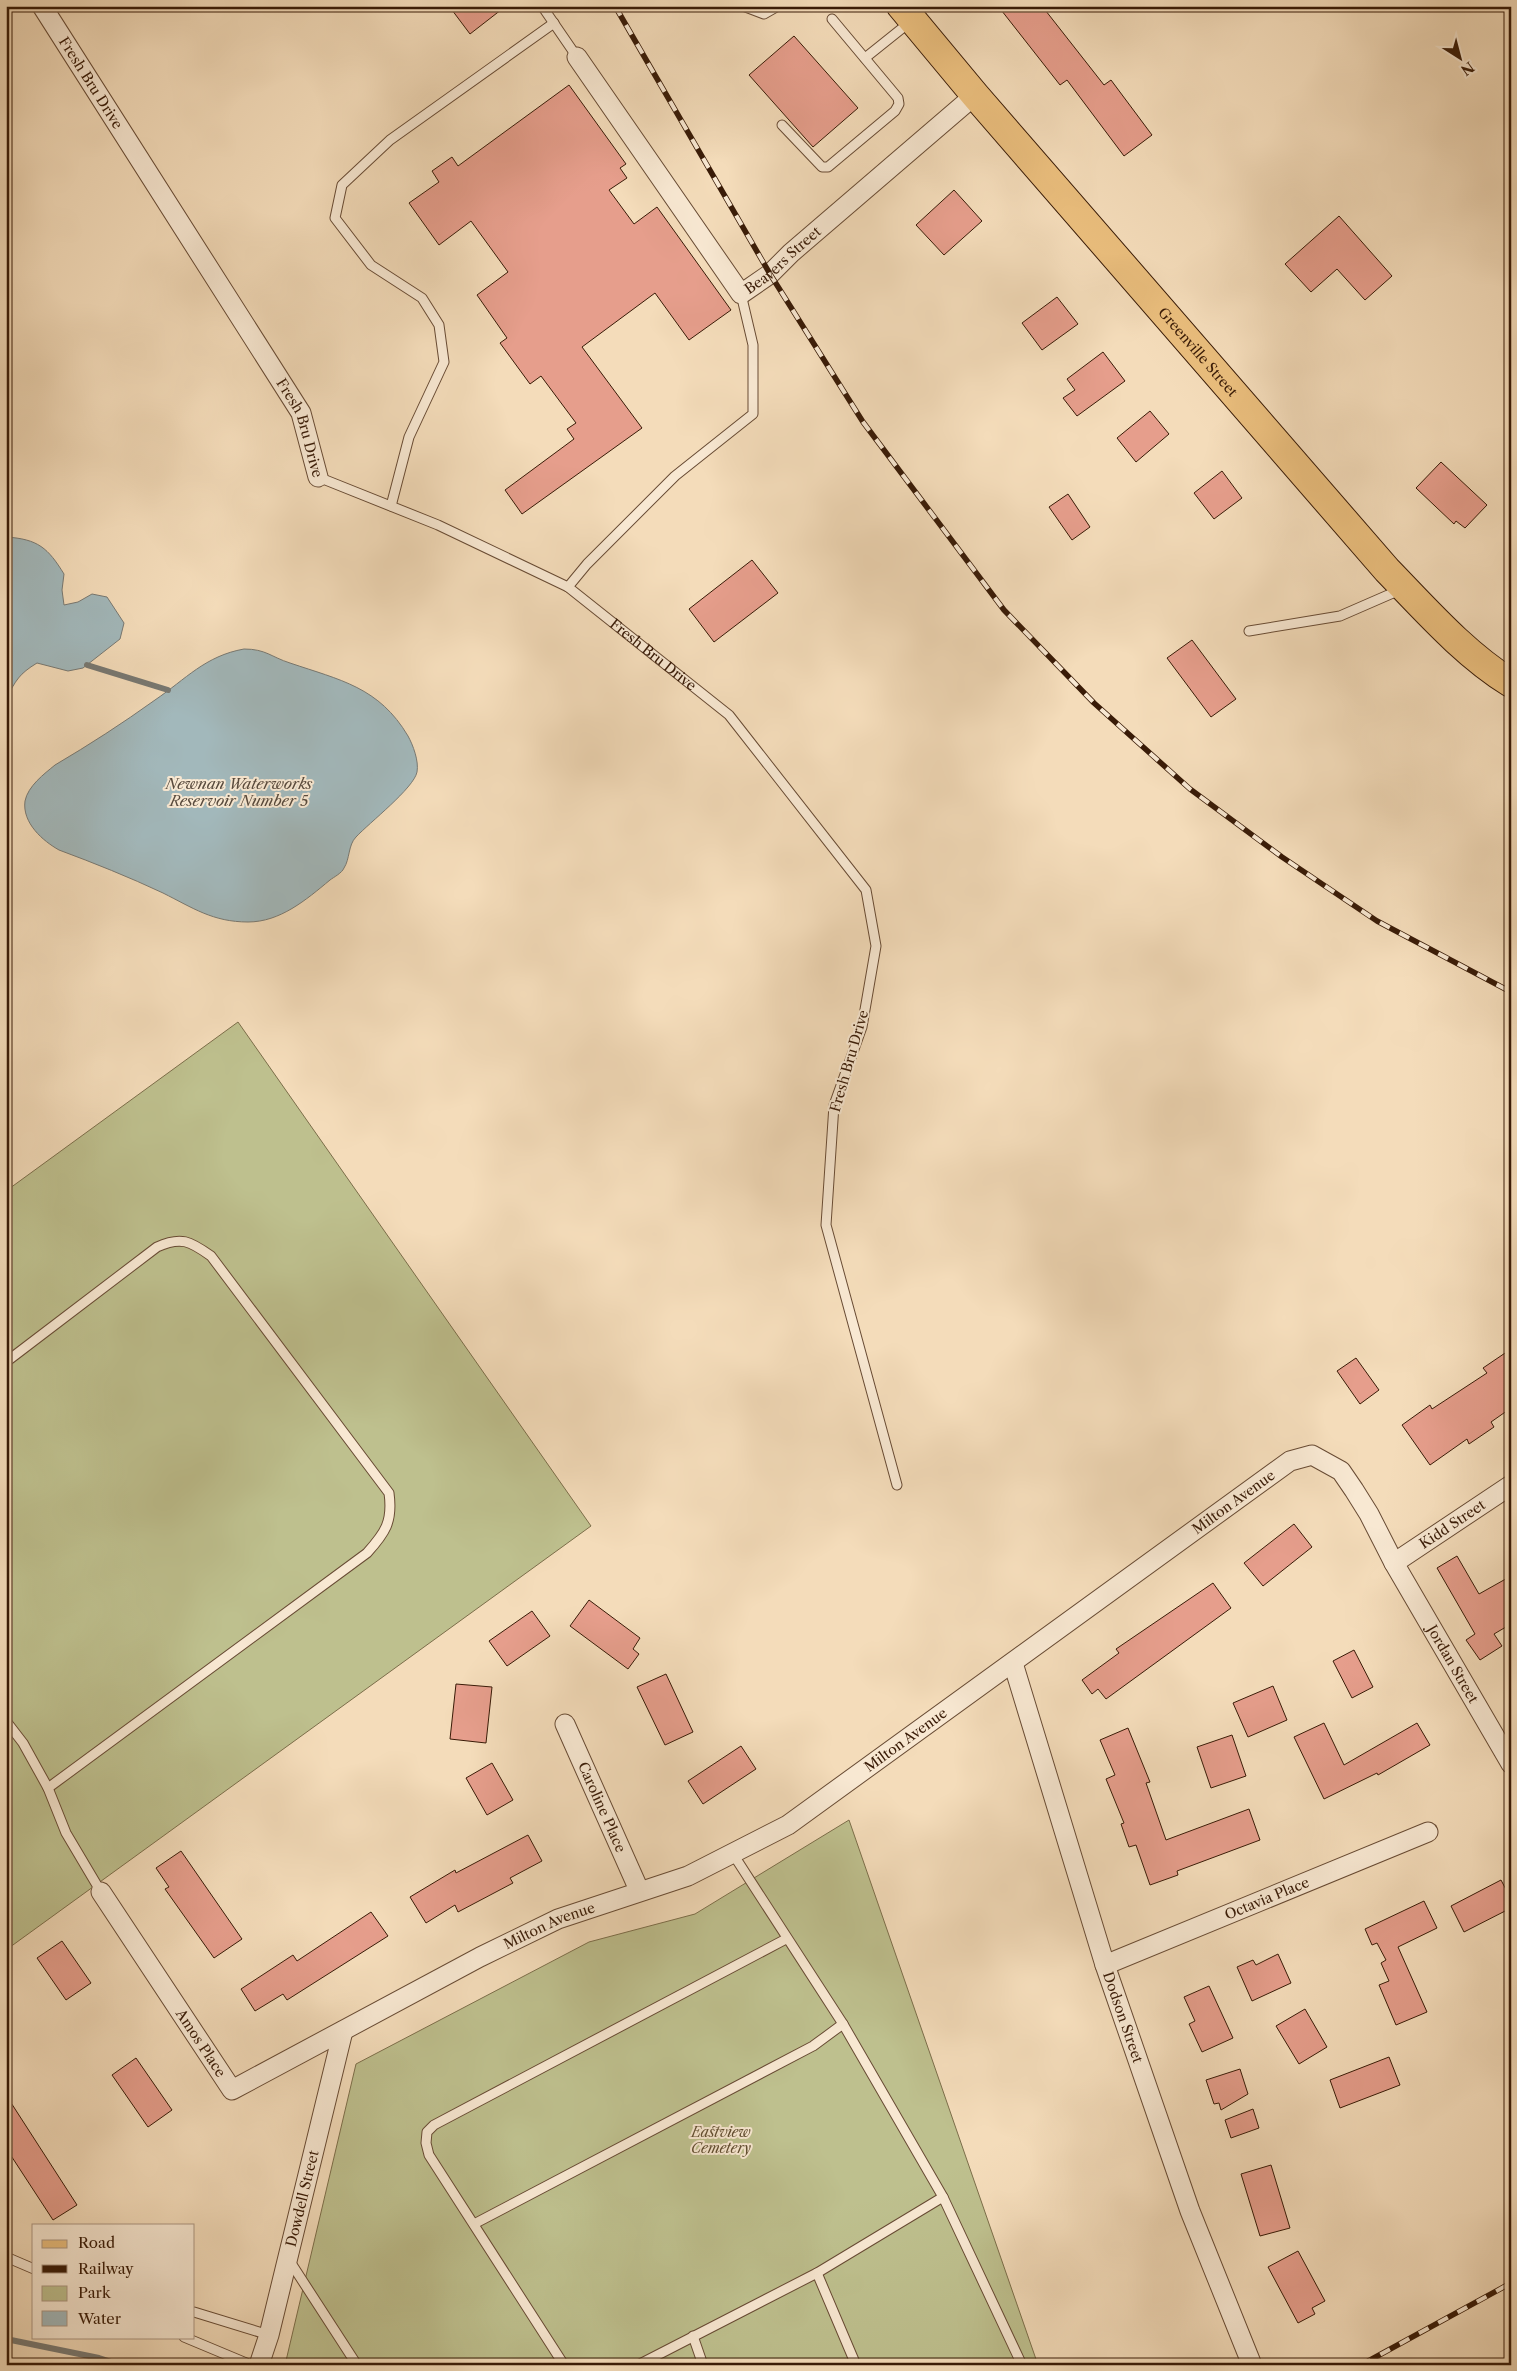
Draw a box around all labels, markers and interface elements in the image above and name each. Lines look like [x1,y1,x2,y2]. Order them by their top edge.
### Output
north arrow [1434,32,1484,82]
street label: Fresh Bru Drive [55,33,127,132]
text: N [1457,58,1478,79]
street label: Beavers Street [741,222,825,298]
street label: Greenville Street [1154,304,1242,400]
street label: Fresh Bru Drive [272,375,327,480]
street label: Fresh Bru Drive [606,615,700,695]
water label: Newnan Waterworks Reservoir Number 5 [165,774,313,810]
street label: Fresh Bru Drive [826,1008,872,1114]
street label: Milton Avenue [1189,1466,1278,1538]
street label: Kidd Street [1416,1496,1489,1553]
street label: Jordan Street [1422,1620,1483,1706]
street label: Milton Avenue [861,1704,951,1776]
street label: Caroline Place [574,1759,630,1855]
street label: Octavia Place [1222,1873,1312,1924]
street label: Milton Avenue [501,1898,597,1953]
street label: Dodson Street [1099,1969,1147,2065]
street label: Amos Place [171,2005,230,2081]
park label: Eastview Cemetery [690,2123,751,2157]
street label: Dowdell Street [282,2148,323,2249]
legend [32,2224,195,2338]
text: Road [78,2233,115,2252]
text: Railway [78,2259,134,2278]
text: Park [78,2283,112,2302]
text: Water [77,2309,122,2328]

